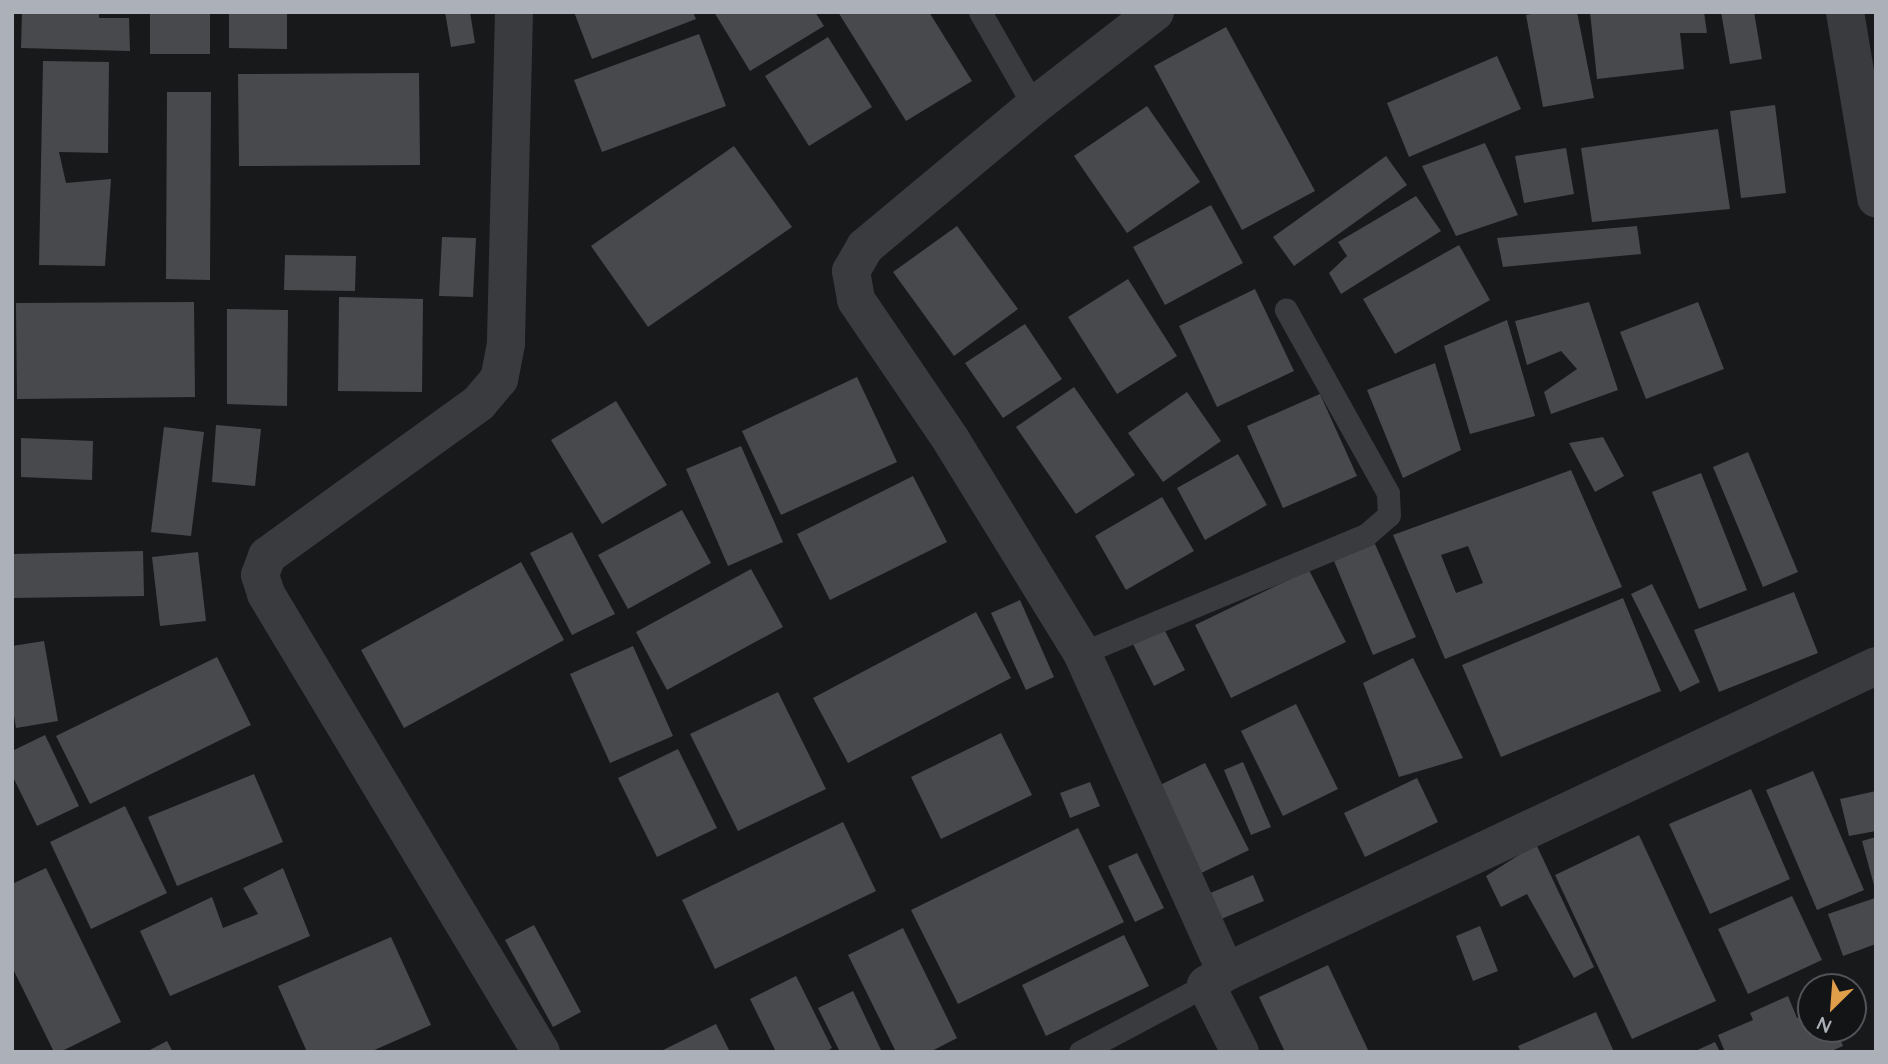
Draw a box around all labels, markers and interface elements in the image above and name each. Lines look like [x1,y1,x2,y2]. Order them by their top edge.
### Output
north arrow [1797,973,1867,1043]
text: N [1813,1011,1835,1039]

